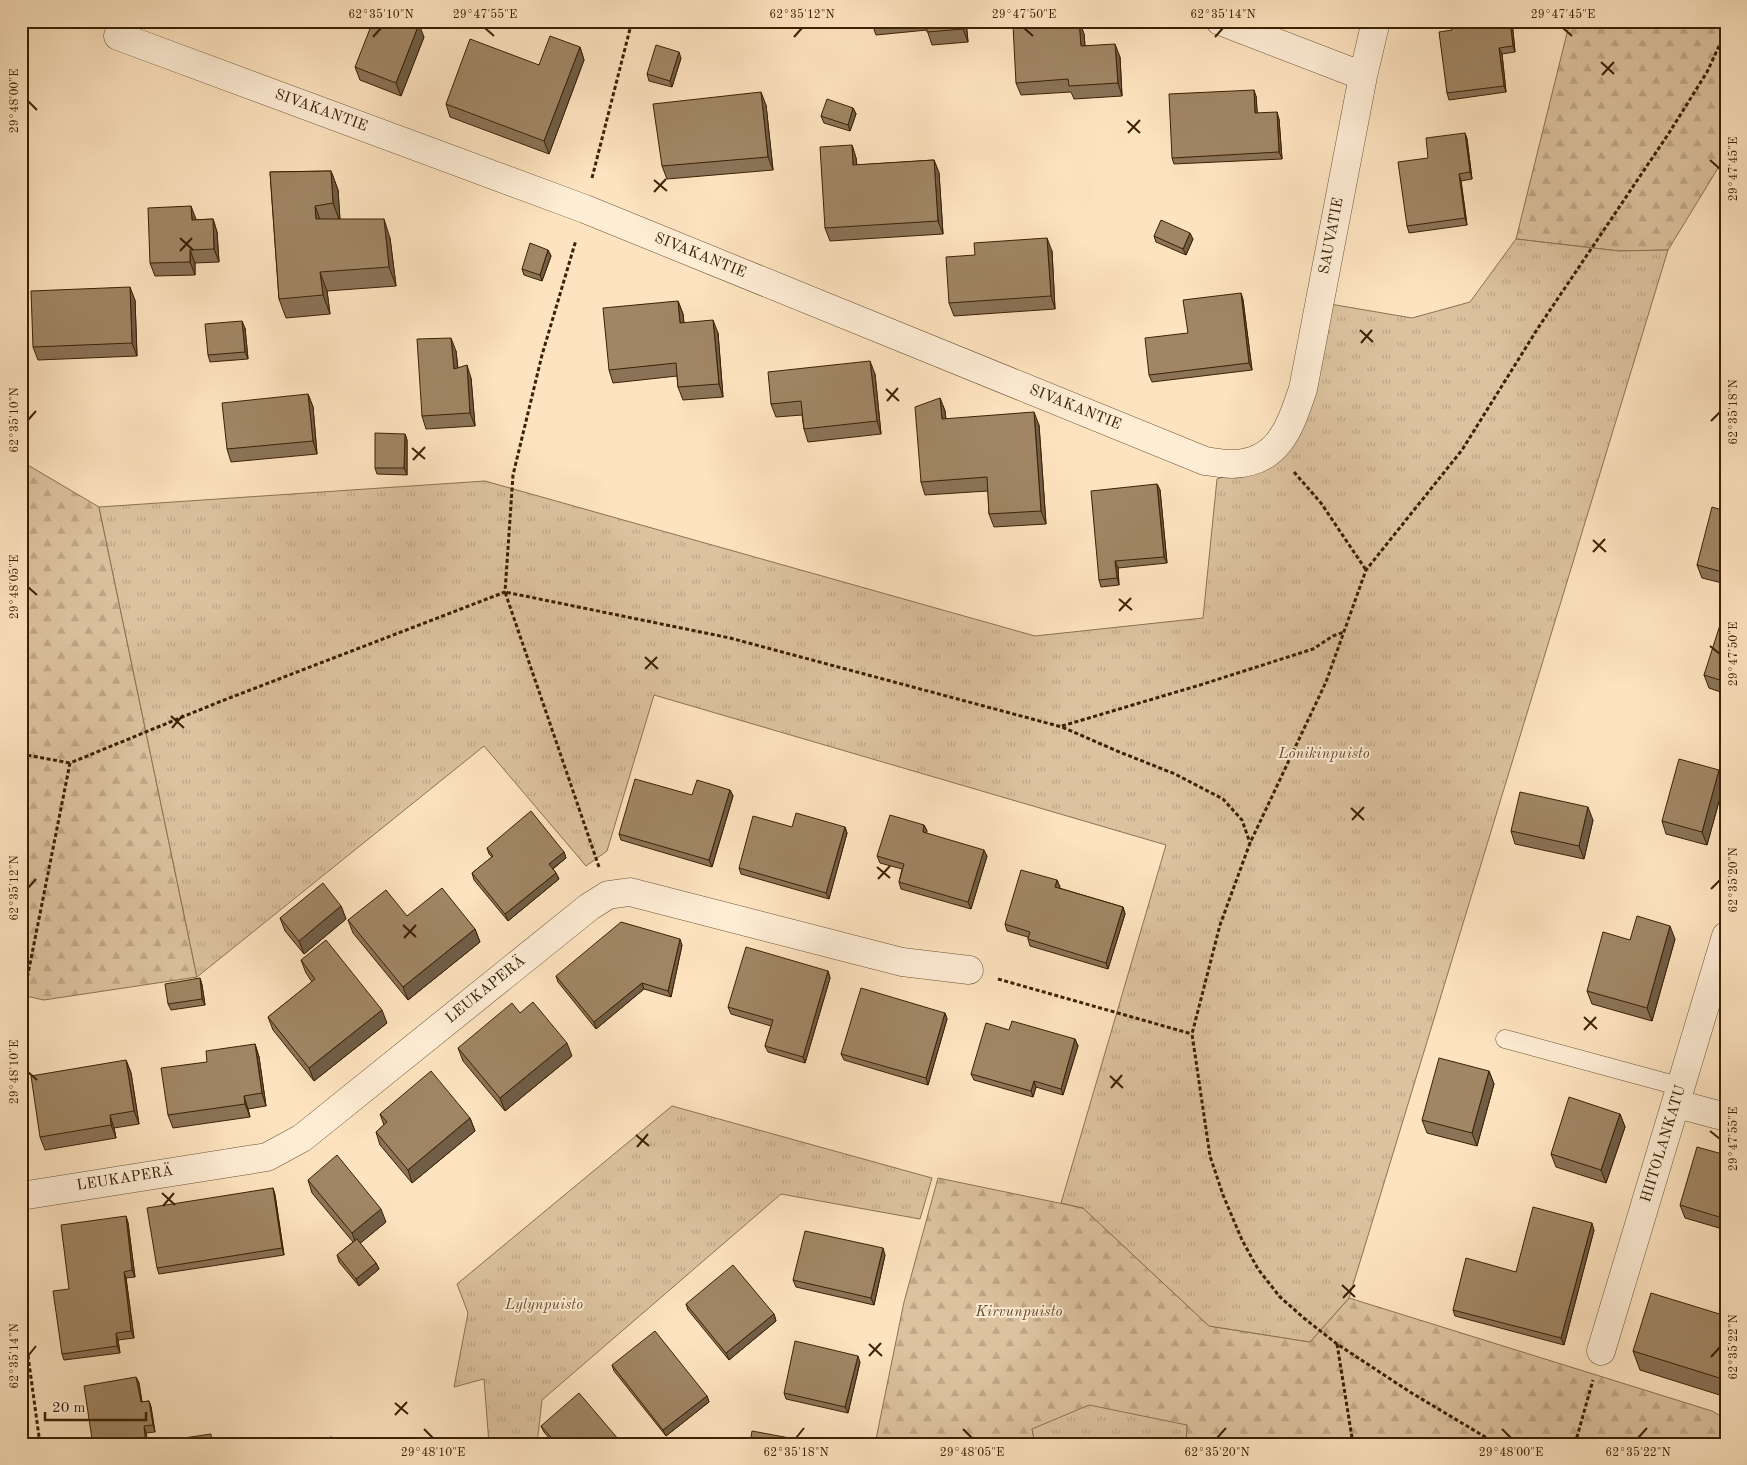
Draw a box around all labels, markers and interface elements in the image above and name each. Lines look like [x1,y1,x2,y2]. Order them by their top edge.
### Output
text: 62°35'10"N [348,8,414,21]
text: 29°47'55"E [453,8,517,21]
text: 62°35'12"N [769,8,835,21]
text: 29°47'50"E [992,8,1056,21]
text: 62°35'14"N [1190,8,1256,21]
text: 29°47'45"E [1531,8,1595,21]
text: 29°48'00"E [9,69,21,133]
street label: SIVAKANTIE [273,87,369,135]
text: 29°47'45"E [1727,137,1740,201]
street label: SAUVATIE [1317,197,1347,275]
street label: SIVAKANTIE [652,231,748,281]
text: 62°35'18"N [1727,379,1740,445]
street label: SIVAKANTIE [1027,383,1123,433]
text: 62°35'10"N [8,387,21,453]
text: 29°48'05"E [8,555,21,619]
text: 29°47'50"E [1727,622,1740,686]
park label: Lonikinpuisto [1277,747,1370,762]
text: 62°35'20"N [1727,847,1740,913]
text: 62°35'12"N [8,855,21,921]
street label: LEUKAPERÄ [441,951,529,1027]
text: 29°48'10"E [9,1040,21,1104]
street label: HIITOLANKATU [1639,1083,1689,1204]
text: 29°47'55"E [1727,1107,1740,1171]
street label: LEUKAPERÄ [75,1161,175,1194]
park label: Lylynpuisto [504,1298,583,1313]
park label: Kirvunpuisto [975,1305,1062,1320]
text: 62°35'22"N [1727,1314,1740,1380]
text: 62°35'14"N [8,1323,21,1389]
scale bar [45,1390,146,1422]
text: 20 m [52,1401,86,1416]
text: 62°35'18"N [763,1446,829,1459]
text: 29°48'05"E [940,1446,1004,1459]
text: 62°35'20"N [1184,1446,1250,1459]
text: 62°35'22"N [1605,1446,1671,1459]
text: 29°48'10"E [401,1447,465,1459]
text: 29°48'00"E [1479,1447,1543,1459]

